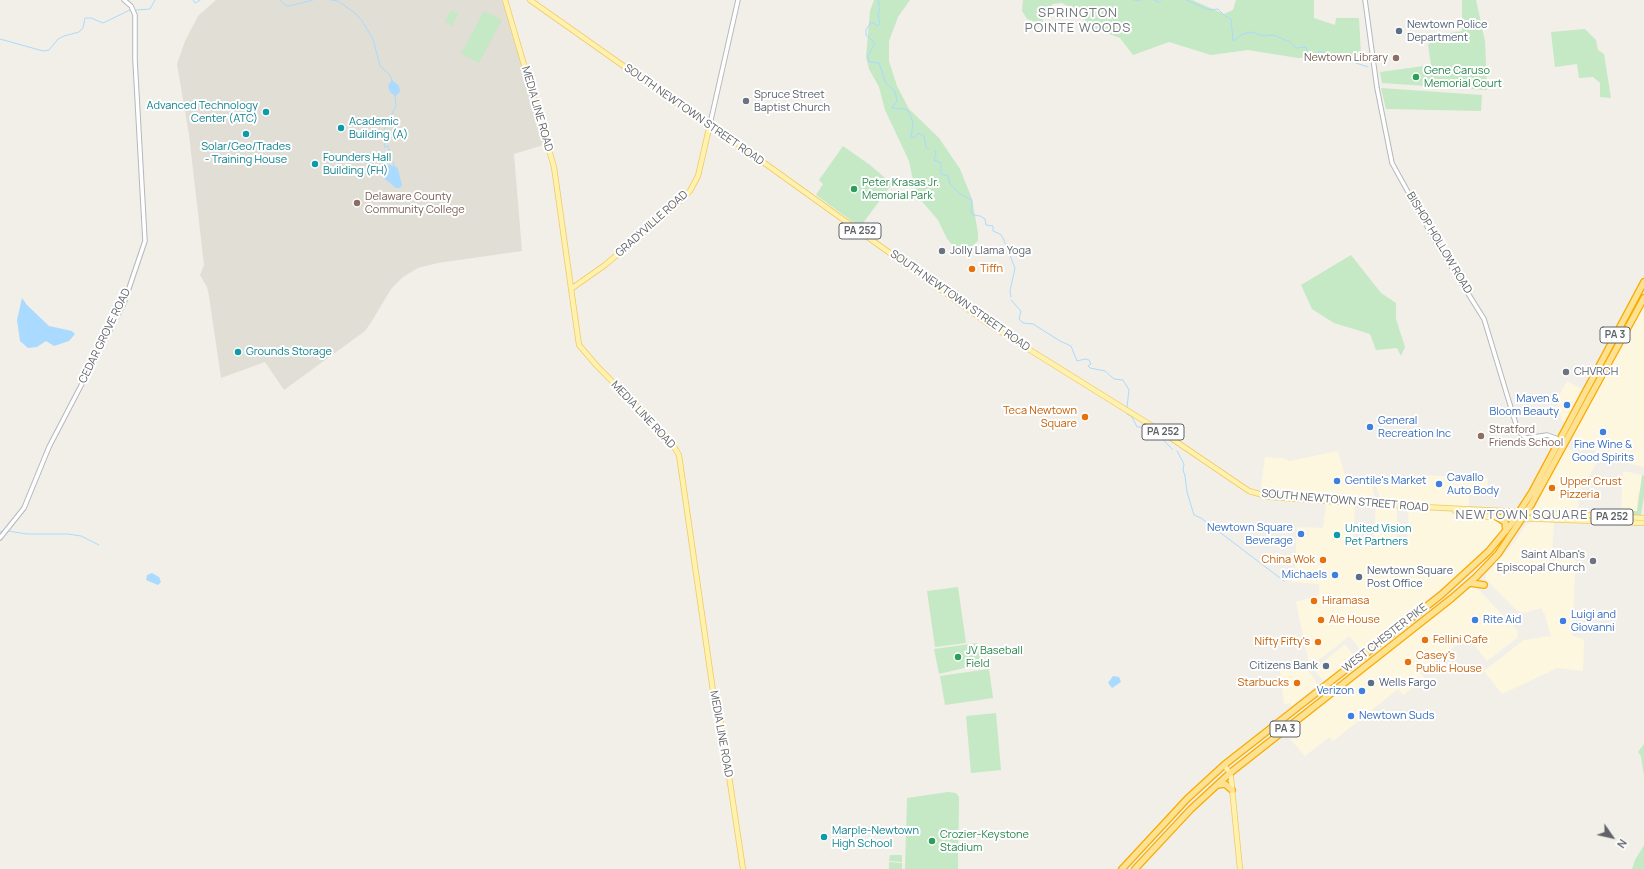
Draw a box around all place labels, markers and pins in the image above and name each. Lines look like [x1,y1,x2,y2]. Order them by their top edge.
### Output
place label: Newtown Police Department [1407,18,1487,44]
marker: Newtown Police Department [1394,26,1404,36]
place label: Newtown Library [1304,51,1388,65]
marker: Newtown Library [1391,53,1401,63]
place label: Gene Caruso Memorial Court [1424,64,1502,90]
marker: Gene Caruso Memorial Court [1411,72,1421,82]
place label: Spruce Street Baptist Church [754,88,830,114]
marker: Spruce Street Baptist Church [741,96,751,106]
place label: Advanced Technology Center (ATC) [146,99,258,125]
marker: Advanced Technology Center (ATC) [261,107,271,117]
place label: Academic Building (A) [349,115,408,141]
marker: Academic Building (A) [336,123,346,133]
marker: Solar/Geo/Trades - Training House [241,129,251,139]
place label: Solar/Geo/Trades - Training House [201,140,291,166]
place label: Founders Hall Building (FH) [323,151,391,177]
marker: Founders Hall Building (FH) [310,159,320,169]
place label: Peter Krasas Jr. Memorial Park [862,176,939,202]
marker: Peter Krasas Jr. Memorial Park [849,184,859,194]
place label: Delaware County Community College [365,190,465,216]
marker: Delaware County Community College [352,198,362,208]
place label: Jolly Llama Yoga [950,244,1031,258]
marker: Jolly Llama Yoga [937,246,947,256]
place label: Tiffn [980,262,1003,276]
marker: Tiffn [967,264,977,274]
place label: Grounds Storage [246,345,332,359]
marker: Grounds Storage [233,347,243,357]
place label: CHVRCH [1574,365,1618,379]
marker: CHVRCH [1561,367,1571,377]
place label: Maven & Bloom Beauty [1489,392,1559,418]
marker: Maven & Bloom Beauty [1562,400,1572,410]
place label: Teca Newtown Square [1003,404,1077,430]
marker: Teca Newtown Square [1080,412,1090,422]
place label: General Recreation Inc [1378,414,1451,440]
marker: General Recreation Inc [1365,422,1375,432]
place label: Stratford Friends School [1489,423,1563,449]
marker: Fine Wine & Good Spirits [1598,427,1608,437]
marker: Stratford Friends School [1476,431,1486,441]
place label: Fine Wine & Good Spirits [1572,438,1634,464]
place label: Cavallo Auto Body [1447,471,1499,497]
place label: Gentile's Market [1345,474,1426,488]
place label: Upper Crust Pizzeria [1560,475,1622,501]
marker: Gentile's Market [1332,476,1342,486]
marker: Cavallo Auto Body [1434,479,1444,489]
marker: Upper Crust Pizzeria [1547,483,1557,493]
place label: Newtown Square Beverage [1207,521,1293,547]
place label: United Vision Pet Partners [1345,522,1412,548]
marker: Newtown Square Beverage [1296,529,1306,539]
marker: United Vision Pet Partners [1332,530,1342,540]
place label: Saint Alban's Episcopal Church [1497,548,1585,574]
place label: China Wok [1262,553,1315,567]
marker: China Wok [1318,555,1328,565]
marker: Saint Alban's Episcopal Church [1588,556,1598,566]
place label: Newtown Square Post Office [1367,564,1453,590]
place label: Michaels [1282,568,1327,582]
marker: Michaels [1330,570,1340,580]
marker: Newtown Square Post Office [1354,572,1364,582]
place label: Hiramasa [1322,594,1369,608]
marker: Hiramasa [1309,596,1319,606]
place label: Luigi and Giovanni [1571,608,1616,634]
place label: Ale House [1329,613,1380,627]
place label: Rite Aid [1483,613,1521,627]
marker: Ale House [1316,615,1326,625]
marker: Rite Aid [1470,615,1480,625]
marker: Luigi and Giovanni [1558,616,1568,626]
place label: Fellini Cafe [1433,633,1488,647]
place label: Nifty Fifty's [1254,635,1310,649]
marker: Fellini Cafe [1420,635,1430,645]
marker: Nifty Fifty's [1313,637,1323,647]
place label: JV Baseball Field [966,644,1023,670]
place label: Casey's Public House [1416,649,1482,675]
marker: JV Baseball Field [953,652,963,662]
marker: Casey's Public House [1403,657,1413,667]
place label: Citizens Bank [1250,659,1318,673]
marker: Citizens Bank [1321,661,1331,671]
place label: Starbucks [1237,676,1289,690]
place label: Wells Fargo [1379,676,1436,690]
marker: Starbucks [1292,678,1302,688]
marker: Wells Fargo [1366,678,1376,688]
place label: Verizon [1317,684,1354,698]
marker: Verizon [1357,686,1367,696]
place label: Newtown Suds [1359,709,1434,723]
marker: Newtown Suds [1346,711,1356,721]
place label: Marple-Newtown High School [832,824,919,850]
place label: Crozier-Keystone Stadium [940,828,1029,854]
marker: Marple-Newtown High School [819,832,829,842]
marker: Crozier-Keystone Stadium [927,836,937,846]

